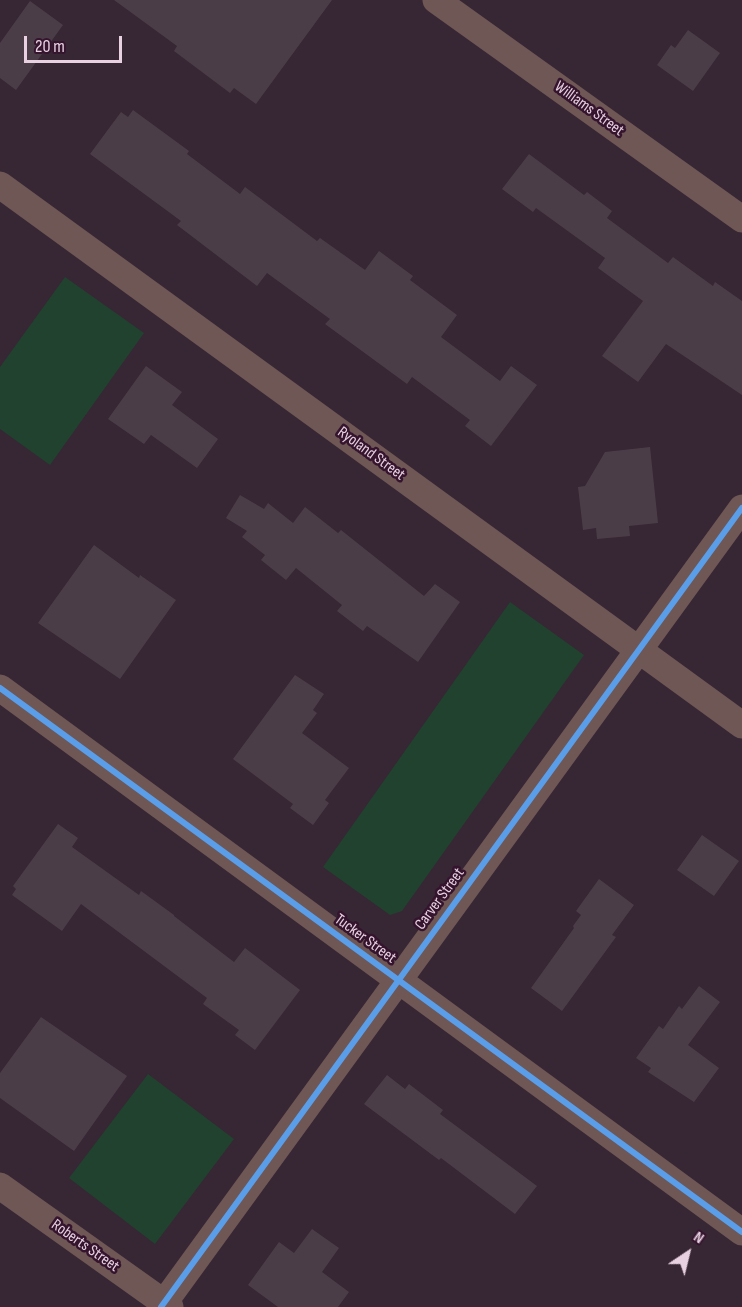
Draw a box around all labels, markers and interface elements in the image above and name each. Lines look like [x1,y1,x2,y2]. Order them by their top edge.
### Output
scale bar [27,24,124,62]
text: 20 m [35,36,65,57]
street label: Williams Street [551,77,627,141]
street label: Ryoland Street [333,423,409,485]
street label: Carver Street [411,864,469,934]
street label: Tucker Street [330,910,400,968]
street label: Roberts Street [47,1216,123,1276]
north arrow [658,1223,718,1283]
text: N [690,1228,708,1248]

